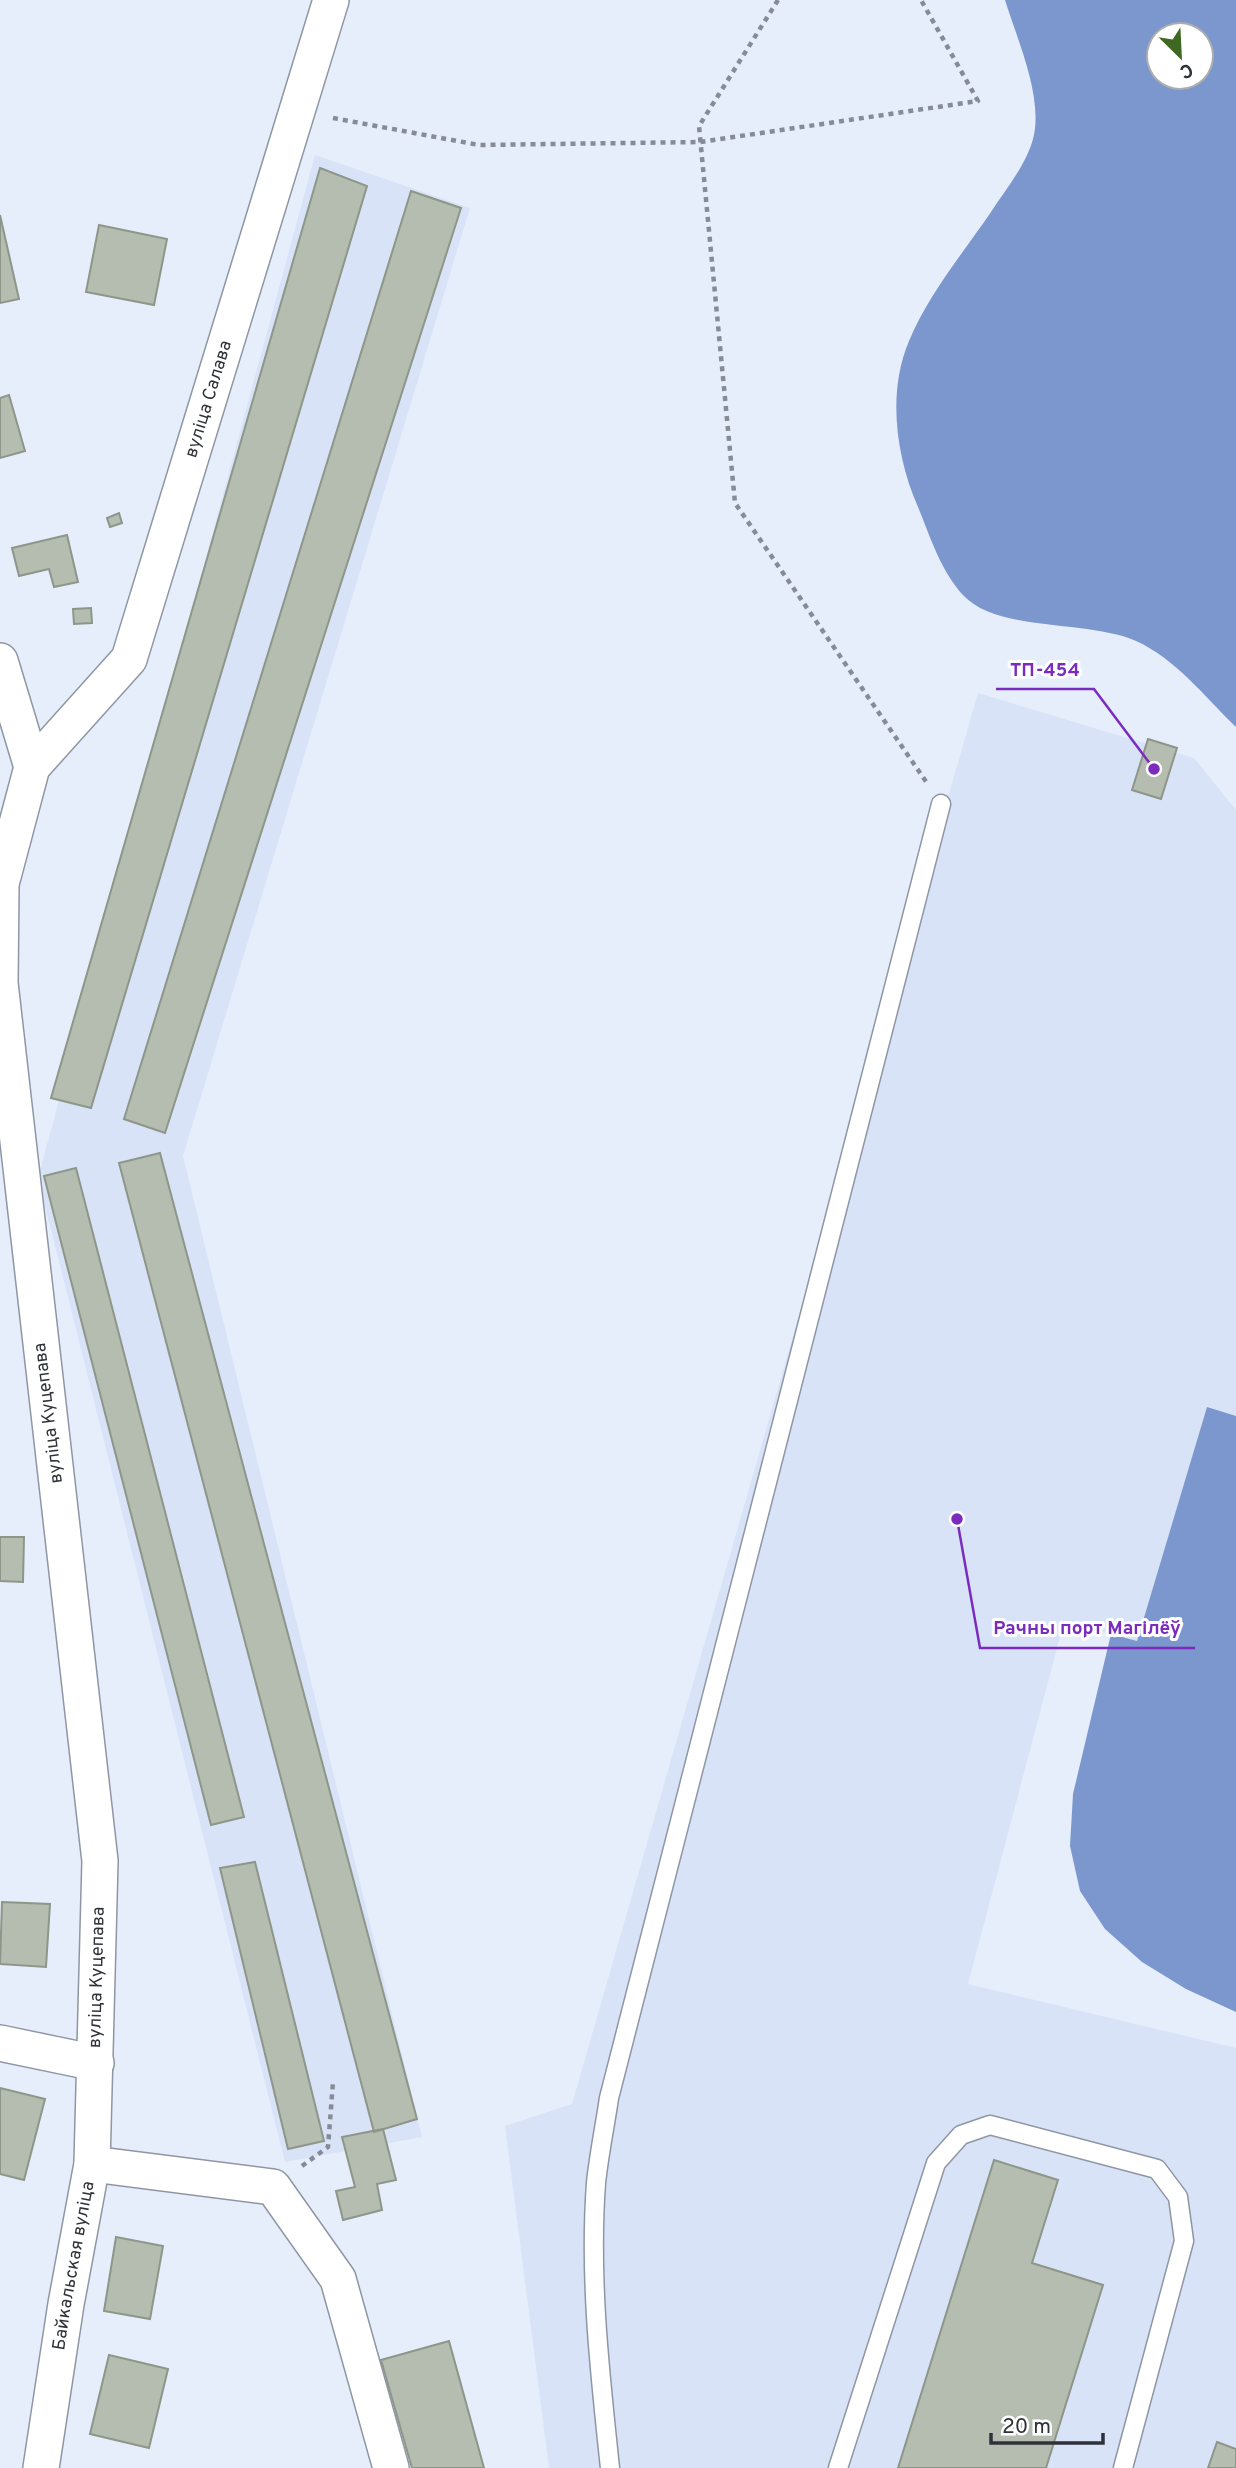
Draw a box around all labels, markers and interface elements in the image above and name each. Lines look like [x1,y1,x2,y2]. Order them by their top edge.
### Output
north arrow [1145,21,1215,91]
text: С [1176,56,1197,83]
street label: вуліца Салава [180,338,237,461]
callout: ТП-454 [996,649,1094,689]
text: ТП-454 [1010,659,1080,683]
street label: вуліца Куцепава [29,1341,69,1485]
callout: Рачны порт Магілёў [980,1608,1195,1648]
text: Рачны порт Магілёў [993,1617,1181,1641]
street label: вуліца Куцепава [84,1906,110,2048]
street label: Байкальская вуліца [48,2179,100,2352]
scale bar [991,2402,1103,2446]
text: 20 m [1002,2414,1051,2441]

